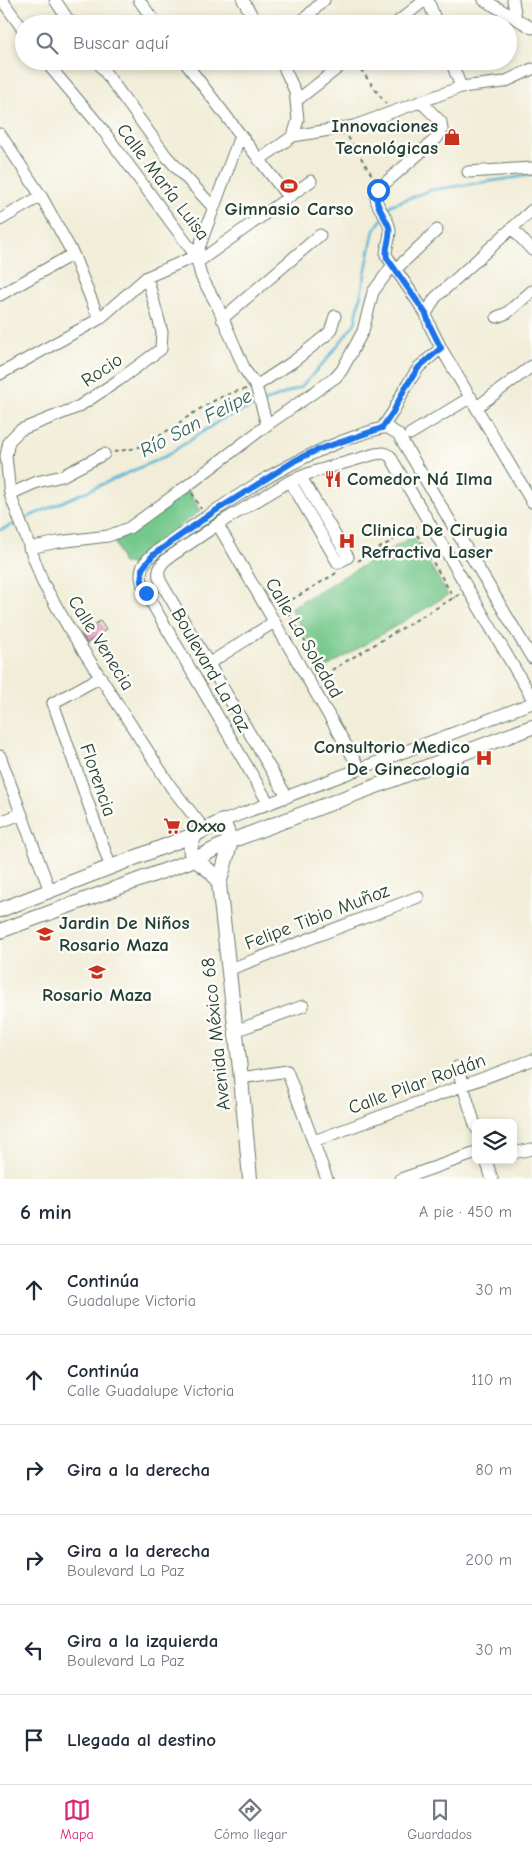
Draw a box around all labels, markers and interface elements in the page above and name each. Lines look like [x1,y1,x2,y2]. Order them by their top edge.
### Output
search box [15,15,517,70]
icon: search [33,29,61,57]
text: Buscar aquí [73,32,169,54]
place label: Innovaciones Tecnológicas [331,115,438,159]
street label: Calle María Luisa [112,119,214,245]
shop icon: Innovaciones Tecnológicas [442,127,462,147]
sports icon: Gimnasio Carso [279,176,299,196]
route start [367,179,390,202]
place label: Gimnasio Carso [224,198,354,220]
street label: Rocio [77,348,127,392]
water label: Río San Felipe [136,384,256,462]
place label: Comedor Ná Ilma [347,468,493,490]
restaurant icon: Comedor Ná Ilma [323,469,343,489]
place label: Clinica De Cirugia Refractiva Laser [361,519,508,563]
hospital icon: Clinica De Cirugia Refractiva Laser [337,531,357,551]
street label: Calle La Soledad [261,574,347,702]
route end [135,582,158,605]
street label: Calle Venecia [63,592,139,694]
street label: Boulevard La Paz [167,604,255,736]
place label: Consultorio Medico De Ginecologia [314,736,470,780]
street label: Florencia [75,741,121,819]
hospital icon: Consultorio Medico De Ginecologia [474,748,494,768]
place label: Oxxo [186,815,226,837]
supermarket icon: Oxxo [162,816,182,836]
street label: Felipe Tibio Muñoz [242,879,392,955]
place label: Jardin De Niños Rosario Maza [59,912,189,956]
school or university icon: Jardin De Niños Rosario Maza [35,924,55,944]
street label: Avenida México 68 [197,956,235,1112]
school or university icon: Rosario Maza [87,962,107,982]
place label: Rosario Maza [42,984,152,1006]
street label: Calle Pilar Roldán [346,1049,488,1119]
map controls [472,1119,517,1164]
button: layers [472,1119,517,1164]
text: 6 min [20,1200,72,1224]
text: A pie · 450 m [419,1203,512,1221]
text: Continúa [67,1270,139,1292]
icon: ahead [20,1276,48,1304]
text: 30 m [476,1281,512,1299]
text: Guadalupe Victoria [67,1292,196,1310]
text: Continúa [67,1360,139,1382]
icon: ahead [20,1366,48,1394]
text: 110 m [471,1371,512,1389]
text: Calle Guadalupe Victoria [67,1382,234,1400]
icon: right [20,1456,48,1484]
text: Gira a la derecha [67,1459,210,1481]
text: 80 m [475,1461,512,1479]
text: Gira a la derecha [67,1540,210,1562]
icon: right [20,1546,48,1574]
text: 200 m [466,1551,512,1569]
text: Boulevard La Paz [67,1562,184,1580]
text: Gira a la izquierda [67,1630,218,1652]
icon: left [20,1636,48,1664]
text: 30 m [476,1641,512,1659]
text: Boulevard La Paz [67,1652,184,1670]
icon: arrive [20,1726,48,1754]
text: Llegada al destino [67,1729,216,1751]
tab: Mapa [60,1796,94,1843]
tab: Cómo llegar [214,1796,287,1843]
tab: Guardados [407,1796,472,1843]

